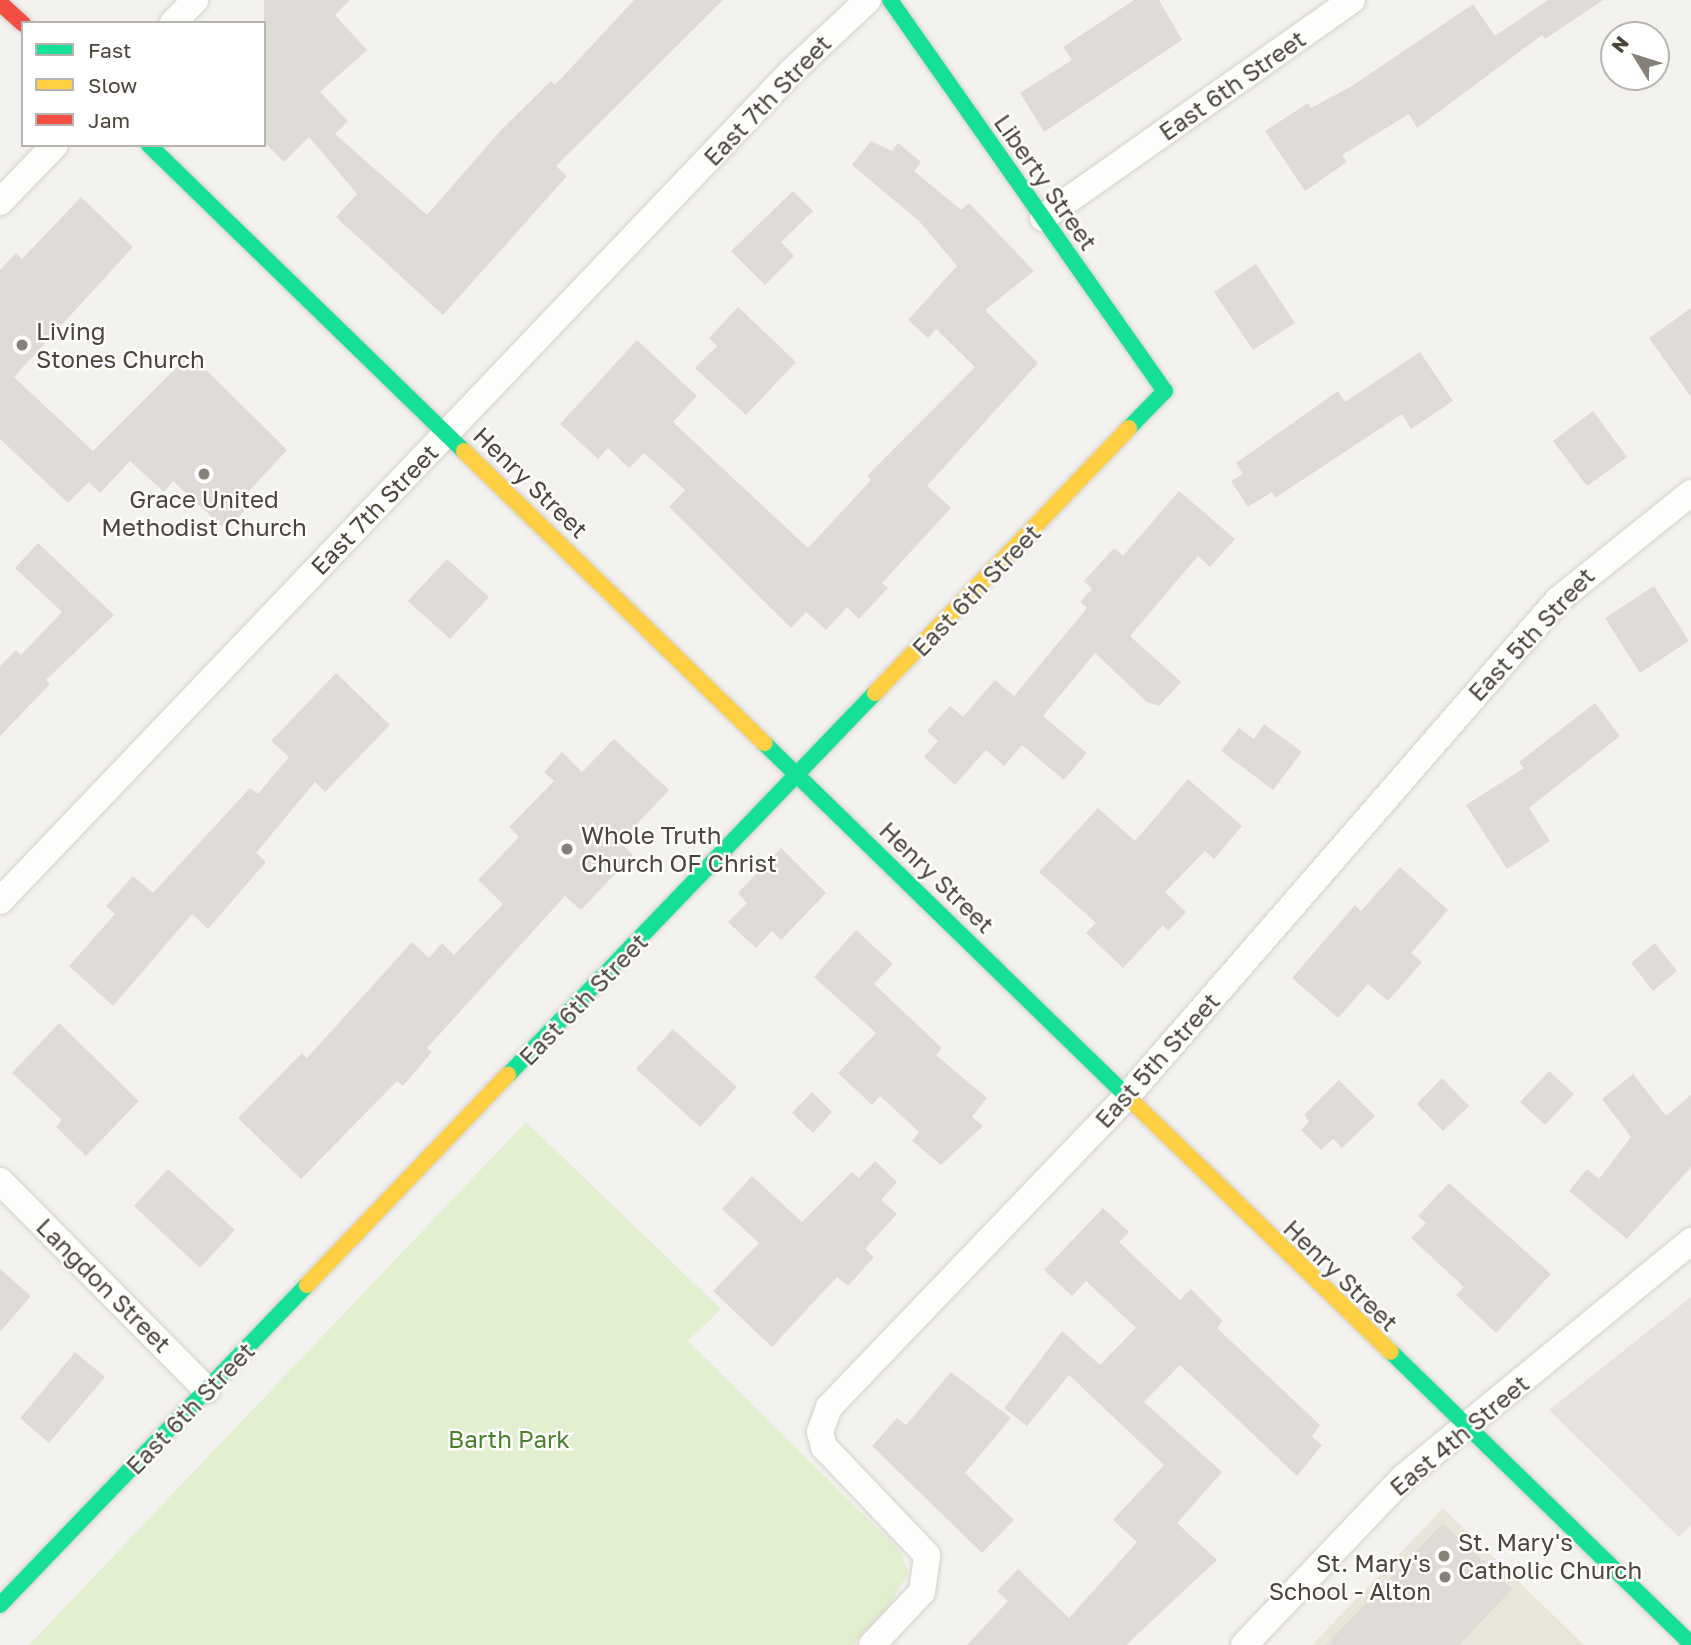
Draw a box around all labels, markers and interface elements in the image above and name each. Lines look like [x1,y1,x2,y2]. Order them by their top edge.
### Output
legend [21,21,266,147]
north arrow [1600,21,1670,91]
street label: East 6th Street [1153,24,1311,146]
street label: East 7th Street [697,29,837,171]
text: N [1606,31,1633,57]
text: Fast [88,37,131,63]
text: Slow [88,72,137,98]
text: Jam [88,107,130,133]
street label: Liberty Street [989,109,1103,255]
place label: Living Stones Church [36,317,205,373]
marker: Living Stones Church [14,337,30,353]
street label: Henry Street [468,420,594,544]
street label: East 7th Street [304,438,444,580]
marker: Grace United Methodist Church [196,466,212,482]
place label: Grace United Methodist Church [101,485,307,541]
street label: East 6th Street [906,518,1046,662]
street label: East 5th Street [1462,561,1600,707]
street label: Henry Street [874,815,1000,939]
place label: Whole Truth Church OF Christ [581,821,777,877]
marker: Whole Truth Church OF Christ [559,841,575,857]
street label: East 6th Street [513,927,653,1071]
street label: East 5th Street [1089,987,1225,1133]
street label: Langdon Street [31,1212,177,1358]
street label: Henry Street [1278,1213,1404,1337]
street label: East 6th Street [120,1336,260,1480]
street label: East 4th Street [1384,1369,1534,1501]
park label: Barth Park [448,1425,570,1453]
place label: St. Mary's Catholic Church [1458,1528,1642,1584]
marker: St. Mary's Catholic Church [1436,1548,1452,1564]
place label: St. Mary's School - Alton [1269,1549,1431,1605]
marker: St. Mary's School - Alton [1437,1569,1453,1585]

